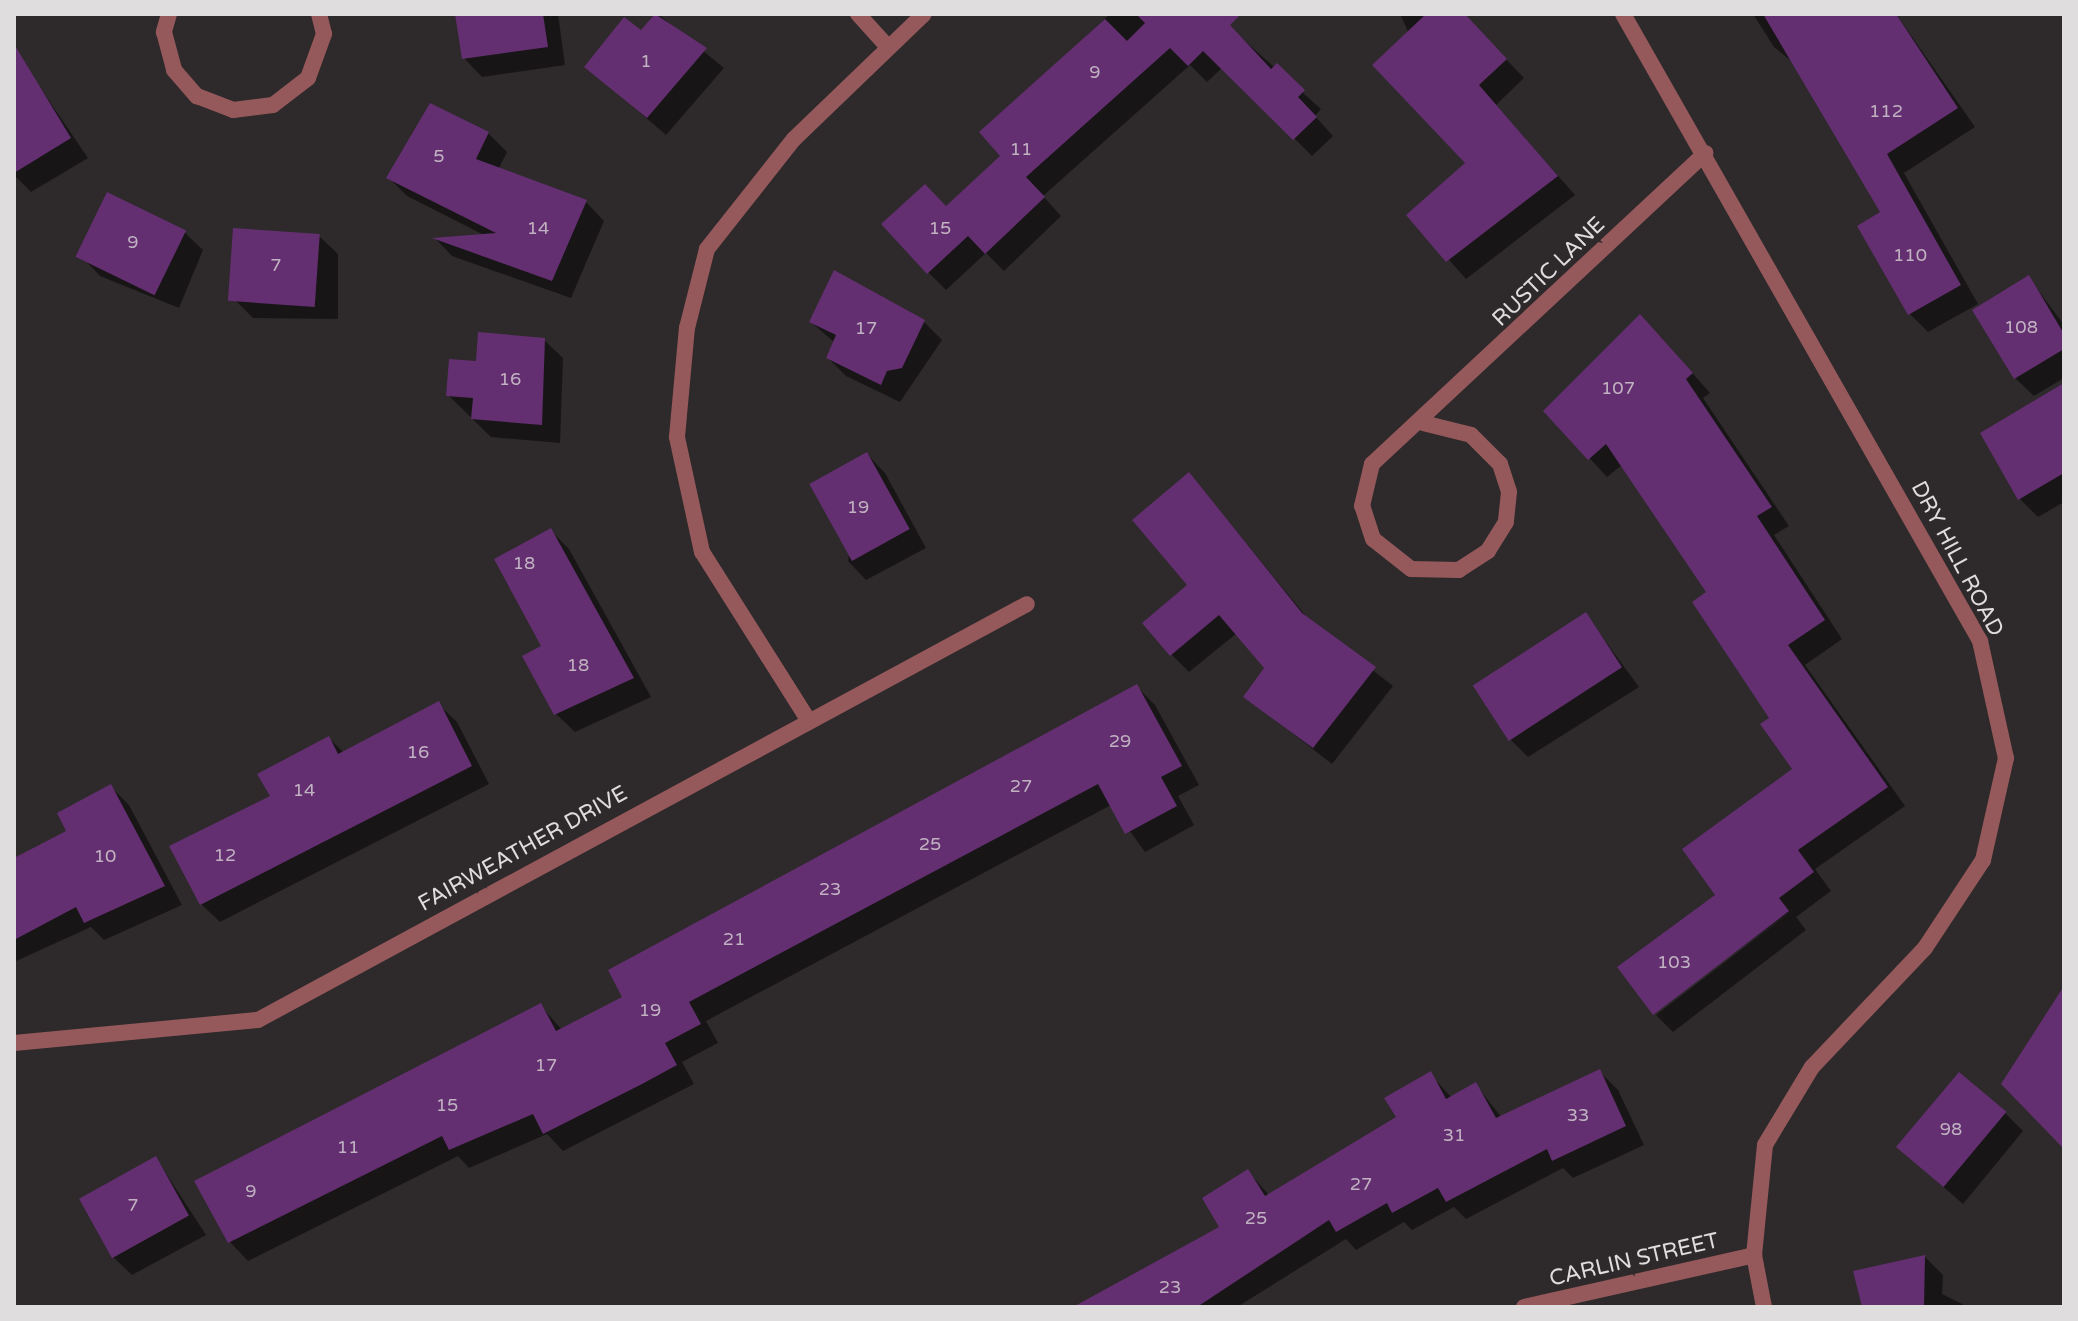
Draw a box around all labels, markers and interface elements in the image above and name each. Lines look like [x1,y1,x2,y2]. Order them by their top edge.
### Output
house number: 1 [640,50,652,72]
house number: 9 [1089,61,1101,83]
house number: 112 [1869,100,1903,122]
house number: 11 [1010,138,1032,160]
house number: 5 [433,145,445,167]
street label: RUSTIC LANE [1487,212,1611,332]
house number: 14 [527,217,549,239]
house number: 15 [929,217,951,239]
house number: 9 [127,231,139,253]
house number: 110 [1893,244,1927,266]
house number: 7 [270,254,282,276]
house number: 108 [2004,316,2038,338]
house number: 17 [855,317,877,339]
house number: 16 [499,368,521,390]
house number: 107 [1601,377,1635,399]
street label: DRY HILL ROAD [1905,477,2009,641]
house number: 19 [847,496,869,518]
house number: 18 [513,552,535,574]
house number: 18 [567,654,589,676]
house number: 29 [1109,730,1131,752]
house number: 16 [407,741,429,763]
house number: 27 [1010,775,1032,797]
house number: 14 [293,779,315,801]
street label: FAIRWEATHER DRIVE [414,780,632,918]
house number: 25 [919,833,941,855]
house number: 12 [214,844,236,866]
house number: 10 [94,845,116,867]
house number: 23 [819,878,841,900]
house number: 21 [723,928,745,950]
house number: 103 [1657,951,1691,973]
house number: 19 [639,999,661,1021]
house number: 17 [535,1054,557,1076]
house number: 15 [436,1094,458,1116]
house number: 33 [1567,1104,1589,1126]
house number: 98 [1940,1118,1962,1140]
house number: 31 [1443,1124,1465,1146]
house number: 11 [337,1136,359,1158]
house number: 27 [1350,1173,1372,1195]
house number: 9 [245,1180,257,1202]
house number: 7 [127,1194,139,1216]
house number: 25 [1245,1207,1267,1229]
street label: CARLIN STREET [1547,1228,1721,1292]
house number: 23 [1159,1276,1181,1298]

